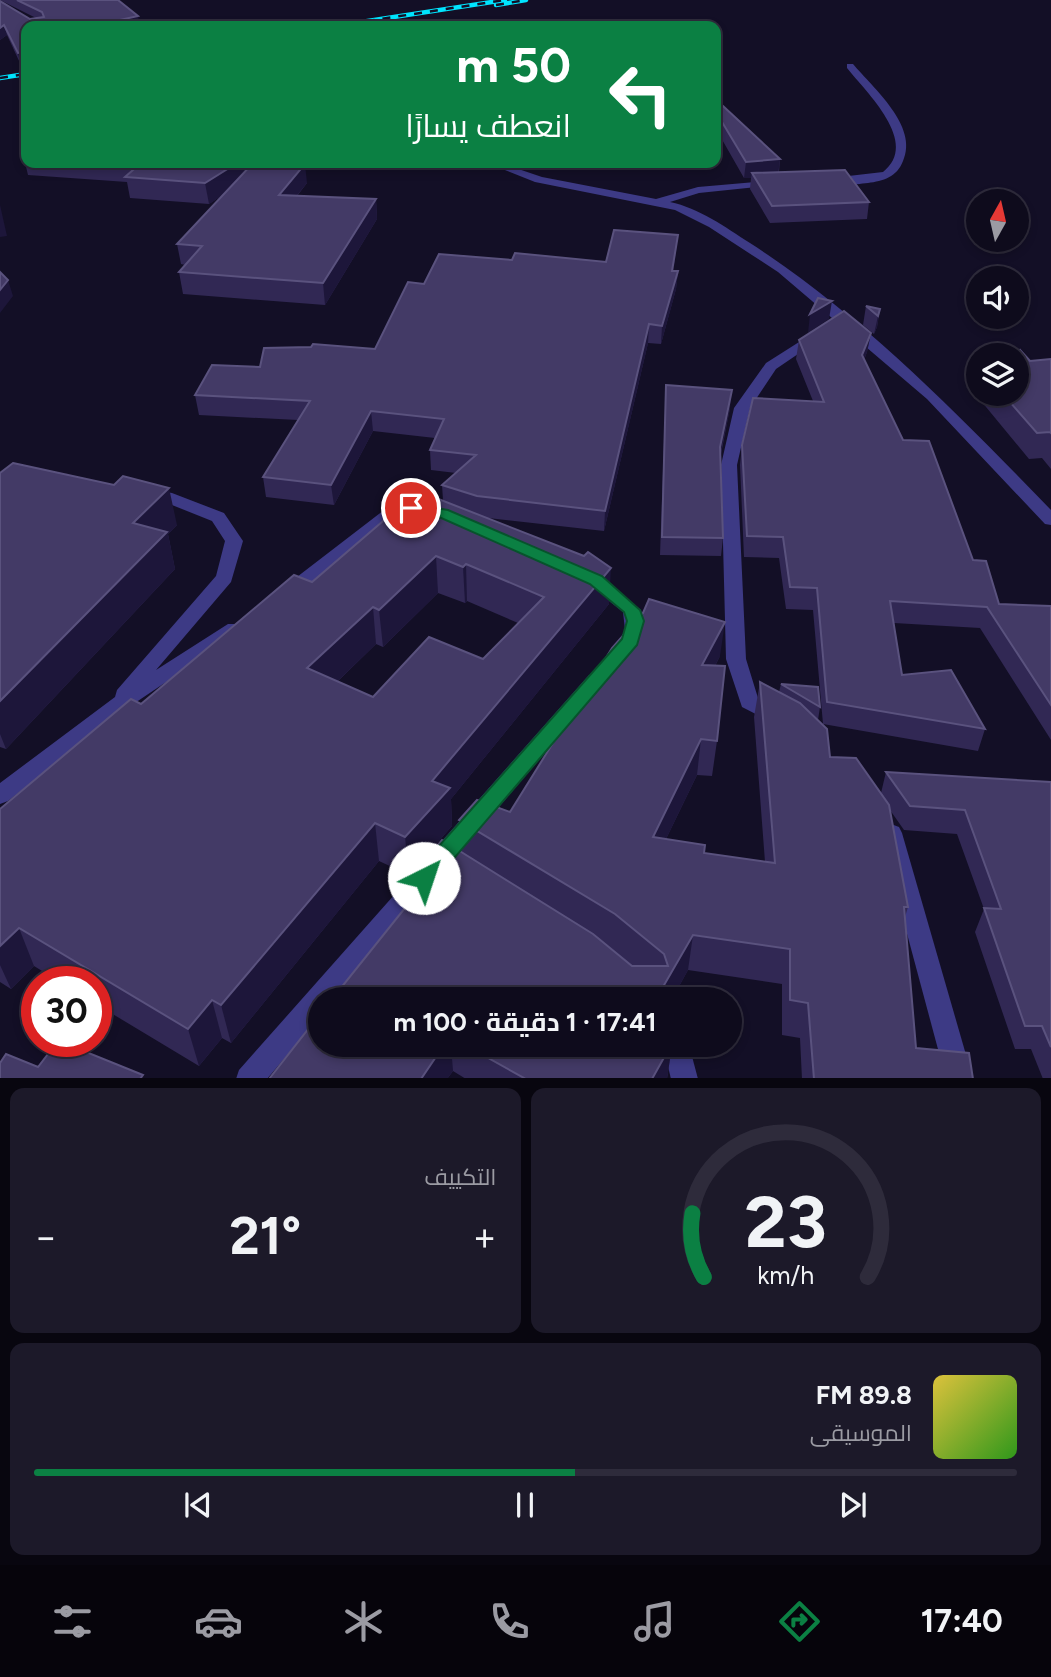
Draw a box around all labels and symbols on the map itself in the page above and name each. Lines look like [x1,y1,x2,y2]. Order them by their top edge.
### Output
north arrow [966,189,1029,252]
pin [381,478,441,538]
position arrow [387,841,461,915]
speed limit sign: 30 [21,966,112,1057]

